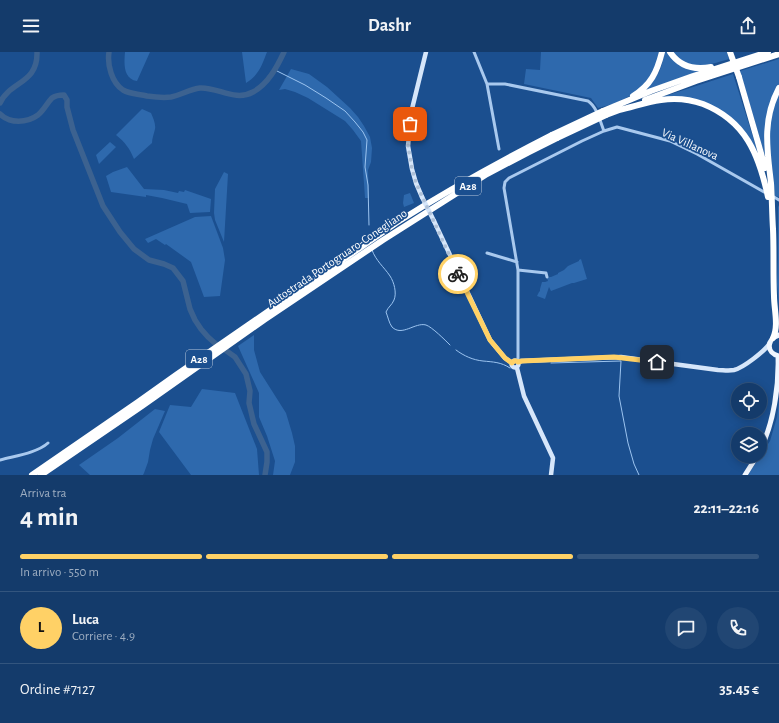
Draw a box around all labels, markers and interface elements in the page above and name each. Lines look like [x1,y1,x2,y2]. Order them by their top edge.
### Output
icon: menu [20,15,42,37]
icon: share [737,15,759,37]
text: Dashr [368,17,411,35]
pin [393,107,427,141]
icon: bag [399,113,421,135]
street label: Via Villanova [660,126,721,162]
road number: A28 [455,177,481,195]
street label: Autostrada Portogruaro-Conegliano [265,207,409,309]
courier [438,254,478,294]
icon: bike [447,263,469,285]
pin [640,345,674,379]
road number: A28 [186,350,212,368]
icon: home [646,351,668,373]
map controls [731,383,767,463]
button: locate [731,383,767,419]
button: layers [731,427,767,463]
text: Arriva tra [20,487,67,500]
text: 22:11–22:16 [694,501,759,516]
text: 4 min [20,504,79,530]
text: In arrivo · 550 m [20,566,99,579]
button: chat [665,607,707,649]
button: phone [717,607,759,649]
text: Luca [72,612,99,627]
text: L [38,620,44,635]
text: Corriere · 4.9 [72,630,135,643]
text: Ordine #7127 [20,682,95,697]
text: 35.45 € [719,682,759,697]

